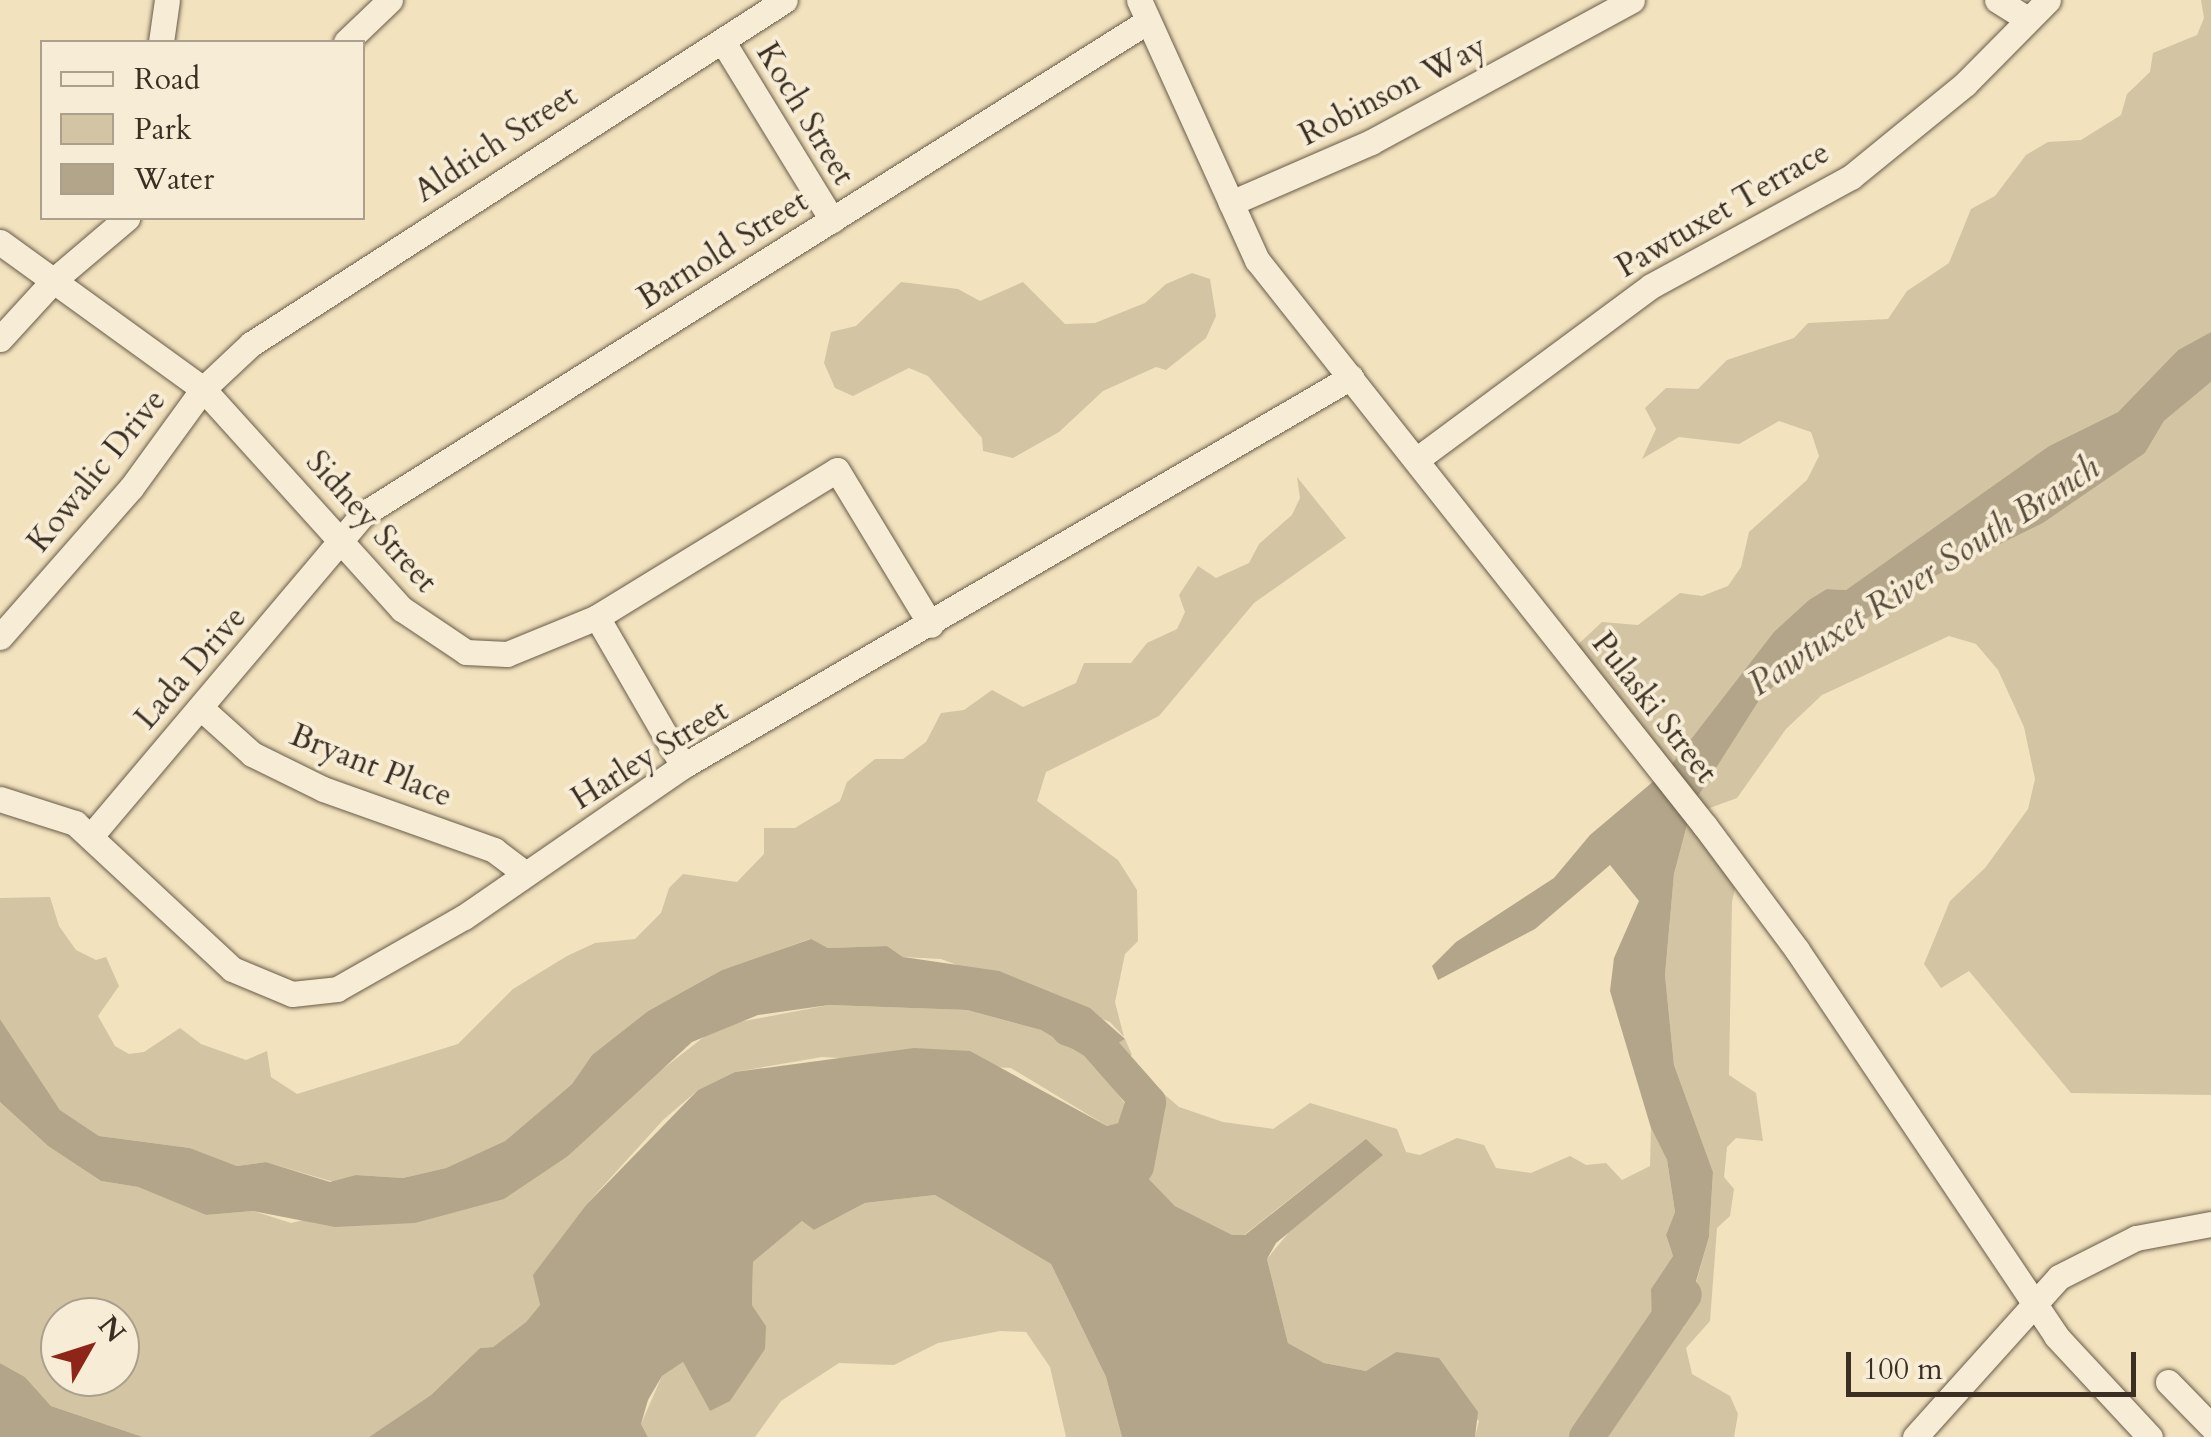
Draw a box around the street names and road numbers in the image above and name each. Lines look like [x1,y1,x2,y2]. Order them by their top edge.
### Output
street label: Robinson Way [1293,27,1493,155]
street label: Koch Street [748,36,862,192]
street label: Aldrich Street [407,77,585,211]
street label: Pawtuxet Terrace [1610,133,1836,287]
street label: Barnold Street [631,182,815,318]
street label: Kowalic Drive [20,382,174,560]
street label: Sidney Street [297,443,445,601]
street label: Lada Drive [127,599,255,737]
street label: Pulaski Street [1583,625,1725,791]
street label: Harley Street [565,692,735,818]
street label: Bryant Place [285,716,457,816]

